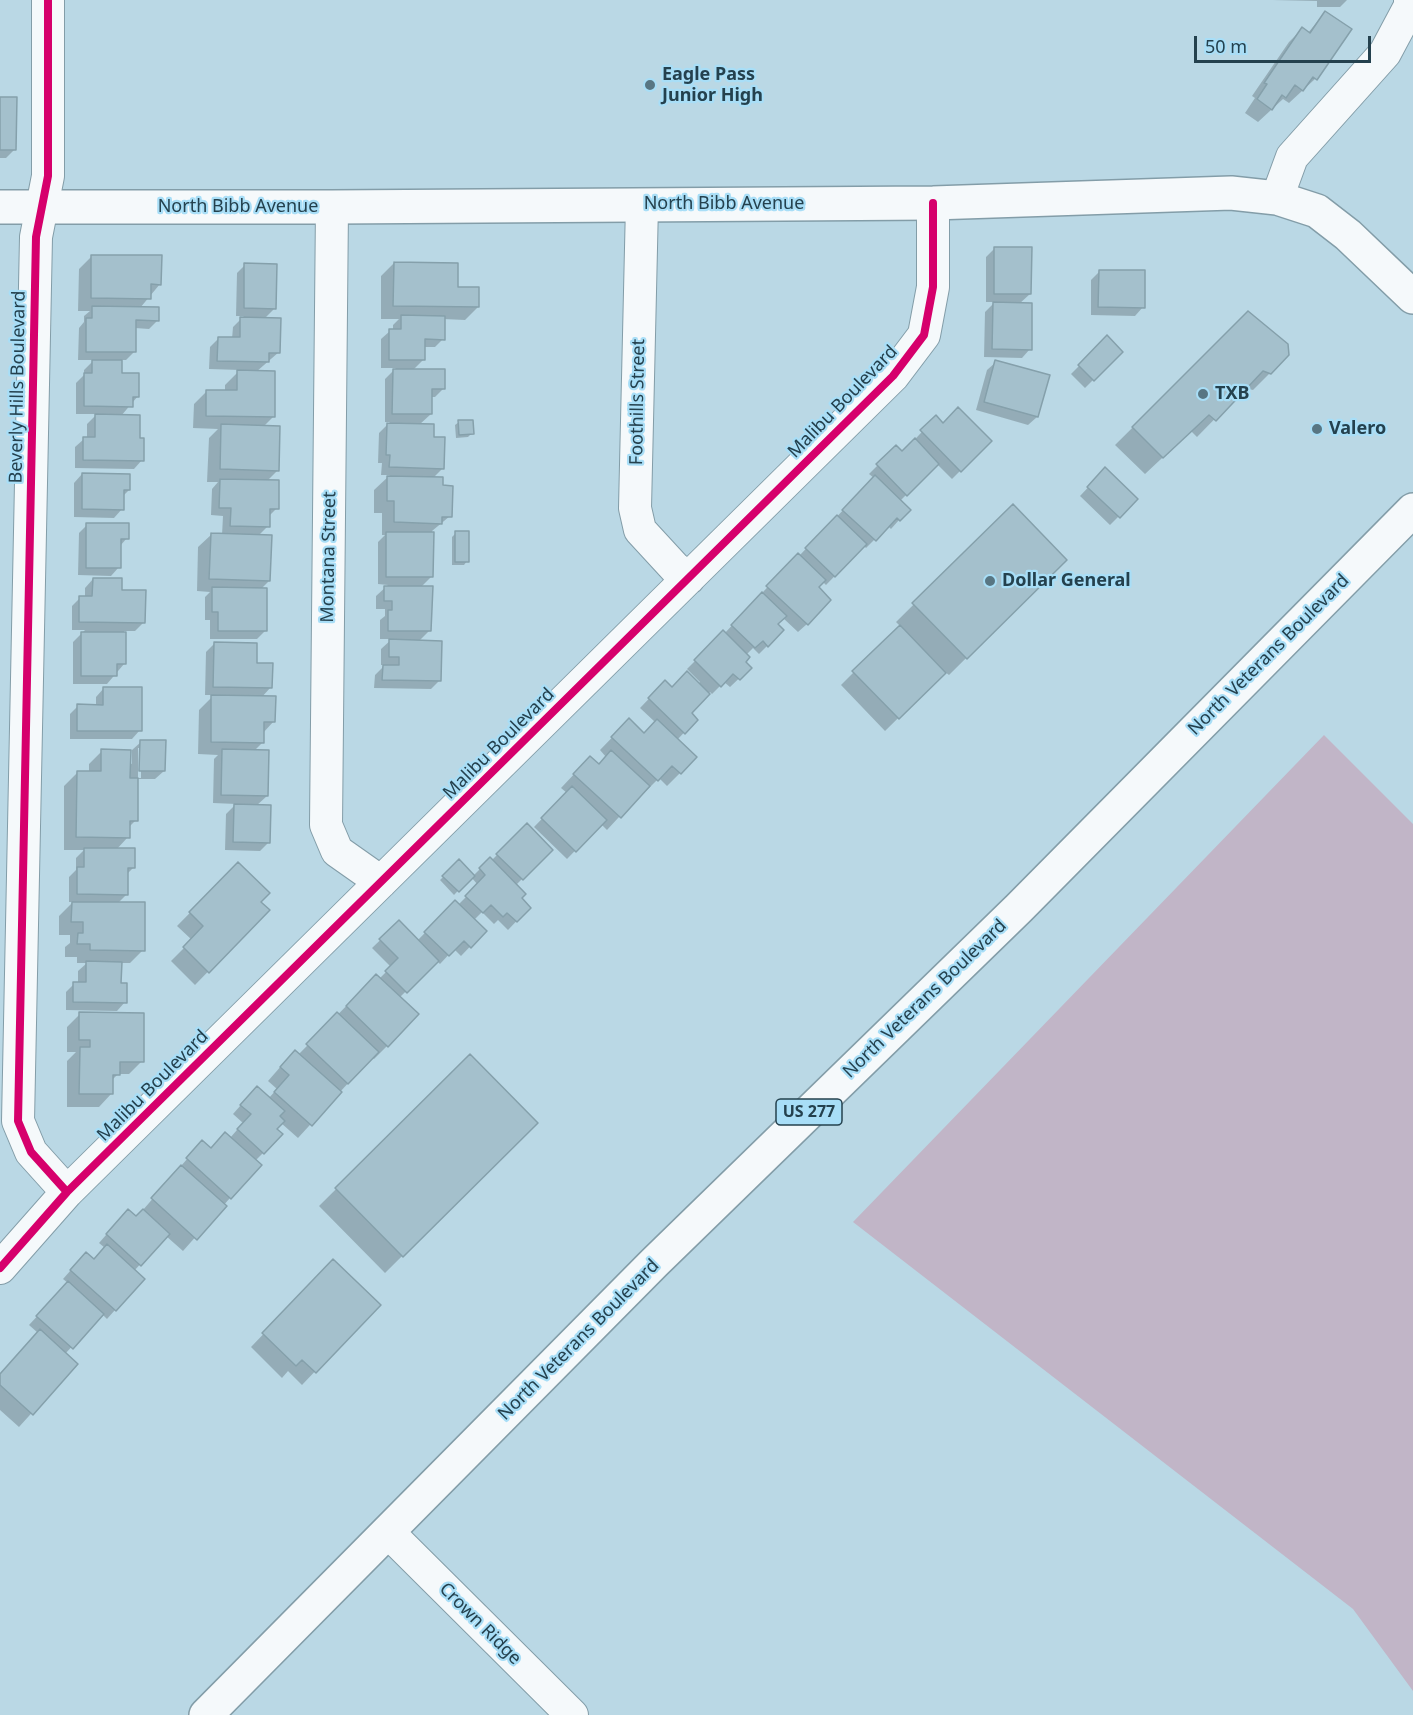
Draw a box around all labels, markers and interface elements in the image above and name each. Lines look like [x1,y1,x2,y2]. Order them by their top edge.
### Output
scale bar [1197,24,1374,62]
text: 50 m [1205,34,1247,58]
place label: Eagle Pass Junior High [662,64,763,106]
marker: Eagle Pass Junior High [643,78,657,92]
street label: North Bibb Avenue [644,193,804,215]
street label: North Bibb Avenue [158,196,318,218]
street label: Beverly Hills Boulevard [6,290,30,484]
street label: Foothills Street [626,339,650,465]
street label: Malibu Boulevard [784,341,902,463]
place label: TXB [1215,383,1249,405]
marker: TXB [1196,387,1210,401]
place label: Valero [1329,418,1386,440]
marker: Valero [1310,422,1324,436]
street label: Montana Street [317,491,341,623]
place label: Dollar General [1002,570,1131,592]
street label: North Veterans Boulevard [1184,570,1354,740]
marker: Dollar General [983,574,997,588]
street label: Malibu Boulevard [439,684,559,804]
street label: North Veterans Boulevard [839,915,1011,1083]
street label: Malibu Boulevard [93,1026,213,1146]
road number: US 277 [776,1099,842,1125]
street label: North Veterans Boulevard [494,1255,664,1425]
street label: Crown Ridge [435,1579,525,1669]

